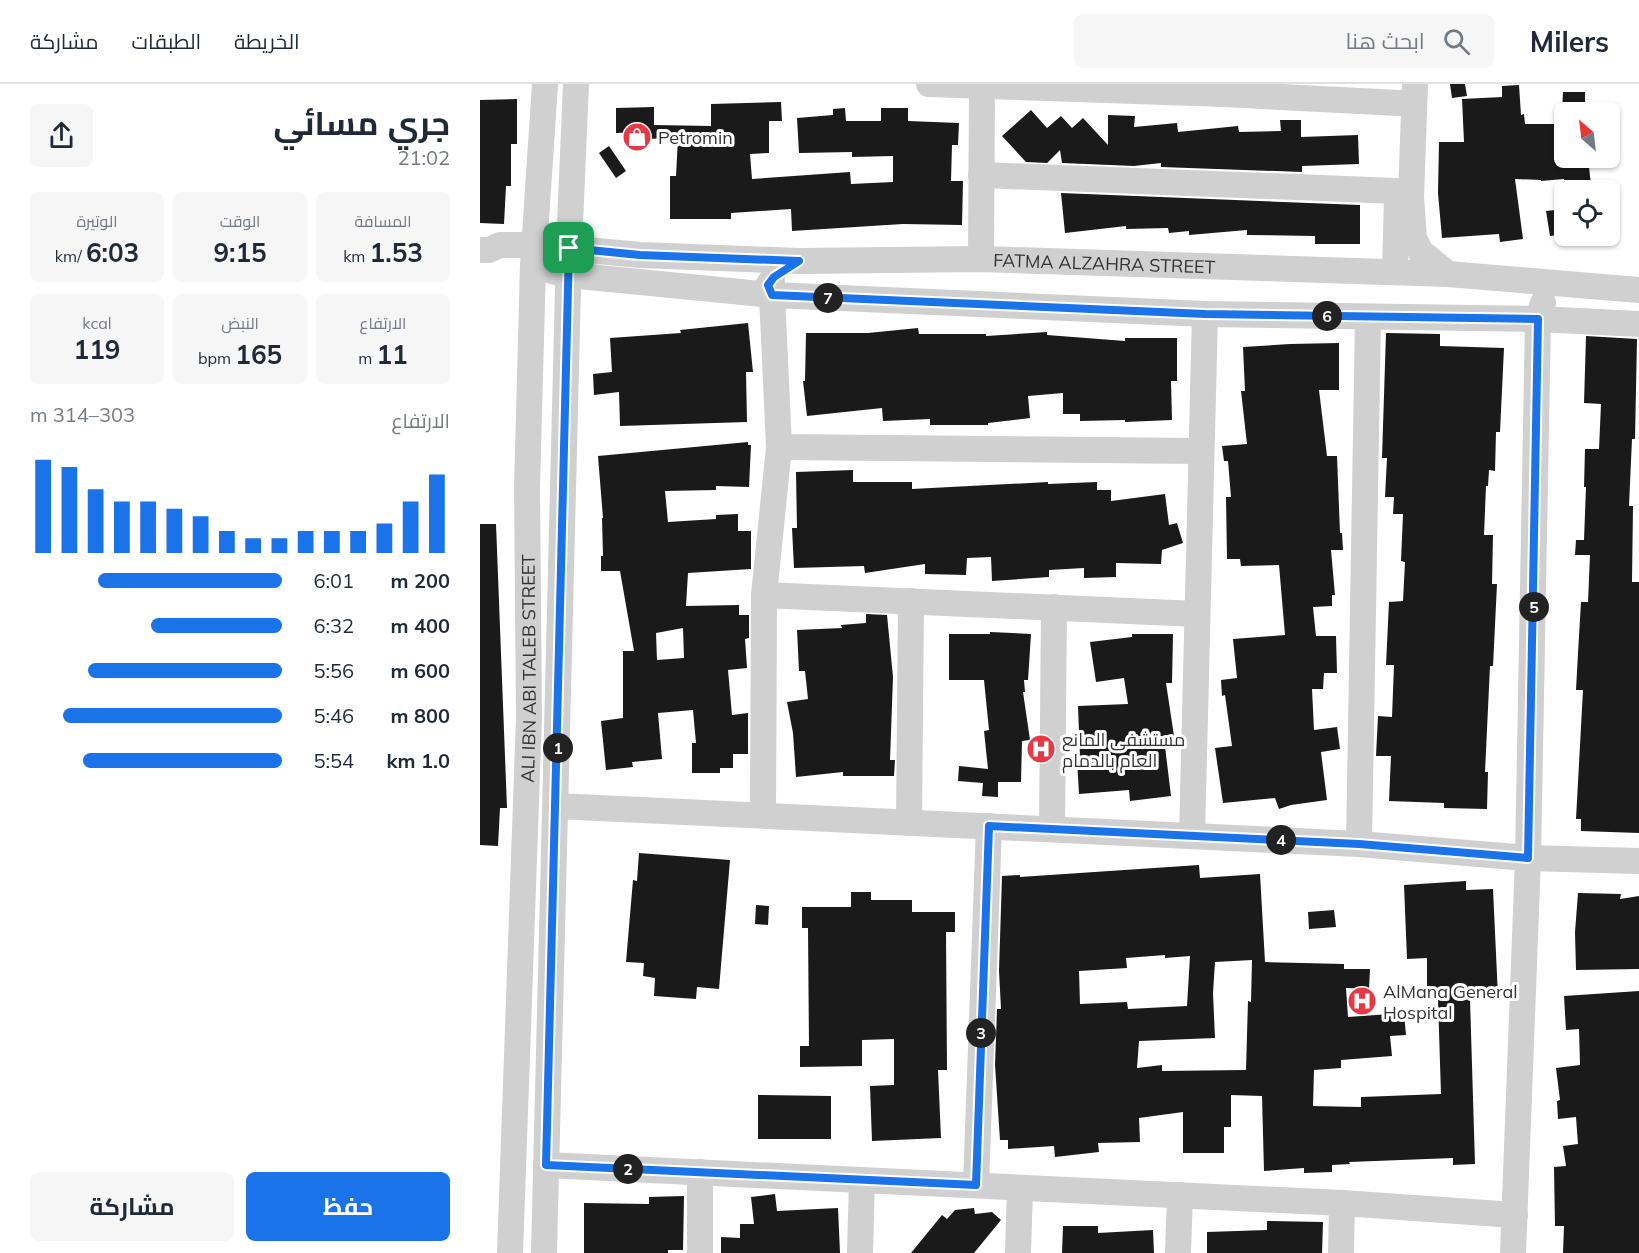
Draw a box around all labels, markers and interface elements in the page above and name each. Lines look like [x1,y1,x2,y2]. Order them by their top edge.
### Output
search box [1074,14,1494,68]
text: Milers [1530,24,1609,59]
icon: search [1440,25,1473,58]
text: ابحث هنا [1346,27,1425,55]
text: مشاركة [30,28,99,54]
text: الطبقات [132,28,201,54]
text: الخريطة [234,28,300,54]
text: جري مسائي [273,102,450,143]
north arrow [1554,102,1620,168]
map controls [1554,102,1620,246]
button: share [30,104,93,167]
shop icon: Petromin [621,121,653,153]
place label: Petromin [658,126,733,149]
text: 21:02 [397,145,450,170]
button: locate [1554,180,1620,246]
text: الوتيرة [76,211,118,231]
text: الوقت [220,211,260,231]
text: المسافة [355,211,411,231]
pin [543,222,594,273]
icon: arrive [552,231,585,264]
text: 6:03 [86,236,139,269]
text: 9:15 [213,236,267,269]
text: 1.53 [370,236,423,269]
text: /km [55,246,86,266]
text: km [343,246,370,266]
street label: FATMA ALZAHRA STREET [993,248,1216,278]
pin: 7 [813,283,843,313]
text: 7 [823,288,833,308]
pin: 6 [1312,301,1342,331]
text: 6 [1322,306,1332,326]
text: kcal [82,313,112,333]
text: النبض [221,313,259,333]
text: الارتفاع [360,313,406,333]
text: 119 [74,333,120,366]
text: 165 [235,338,282,371]
text: 11 [377,338,408,371]
text: bpm [198,348,235,368]
text: m [358,348,377,368]
text: 303–314 m [30,402,135,427]
text: الارتفاع [391,408,450,433]
street label: ALI IBN ABI TALEB STREET [515,554,541,783]
text: 6:01 [313,568,354,593]
text: 200 m [391,568,450,593]
pin: 5 [1519,592,1549,622]
text: 5 [1529,597,1539,617]
text: 6:32 [313,613,354,638]
text: 400 m [391,613,450,638]
text: 5:56 [313,658,354,683]
text: 600 m [391,658,450,683]
text: 5:46 [313,703,354,728]
text: 800 m [391,703,450,728]
place label: مستشفى المانع العام بالدمام [1062,728,1185,773]
pin: 1 [543,733,573,763]
hospital icon: مستشفى المانع العام بالدمام [1025,733,1057,765]
text: 1 [553,738,563,758]
text: 5:54 [313,748,354,773]
text: 1.0 km [387,748,450,773]
pin: 4 [1266,825,1296,855]
text: 4 [1276,830,1286,850]
place label: AlMana General Hospital [1383,980,1518,1024]
hospital icon: AlMana General Hospital [1346,985,1378,1017]
pin: 3 [966,1018,996,1048]
text: 3 [976,1023,986,1043]
pin: 2 [613,1154,643,1184]
text: 2 [623,1159,633,1179]
button: مشاركة [30,1172,234,1241]
button: حفظ [246,1172,450,1241]

